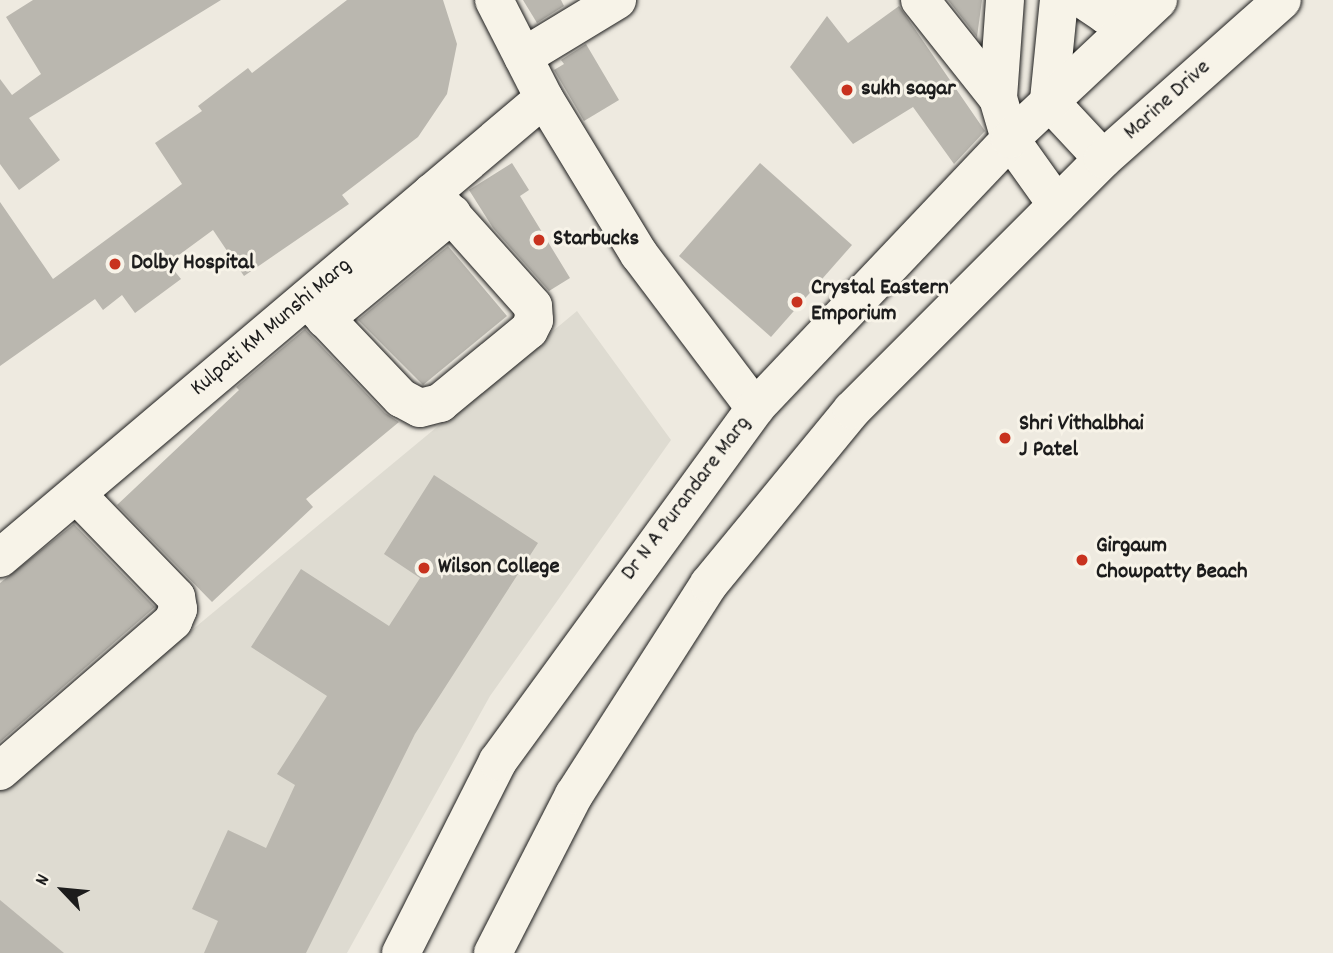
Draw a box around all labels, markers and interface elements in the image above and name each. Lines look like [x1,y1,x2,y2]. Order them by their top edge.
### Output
street label: Marine Drive [1119,55,1217,147]
place label: sukh sagar [861,76,956,104]
marker: sukh sagar [839,82,855,98]
place label: Starbucks [553,226,639,254]
marker: Starbucks [531,232,547,248]
place label: Dolby Hospital [131,250,254,278]
street label: Kulpati KM Munshi Marg [186,253,358,403]
marker: Dolby Hospital [105,254,125,274]
place label: Crystal Eastern Emporium [811,275,949,329]
marker: Crystal Eastern Emporium [789,294,805,310]
street label: Dr N A Purandare Marg [616,411,758,587]
place label: Shri Vithalbhai J Patel [1019,411,1144,465]
marker: Shri Vithalbhai J Patel [997,430,1013,446]
place label: Girgaum Chowpatty Beach [1096,533,1247,587]
marker: Girgaum Chowpatty Beach [1074,552,1090,568]
place label: Wilson College [438,554,560,582]
marker: Wilson College [416,560,432,576]
north arrow [28,855,98,925]
text: N [29,870,58,891]

